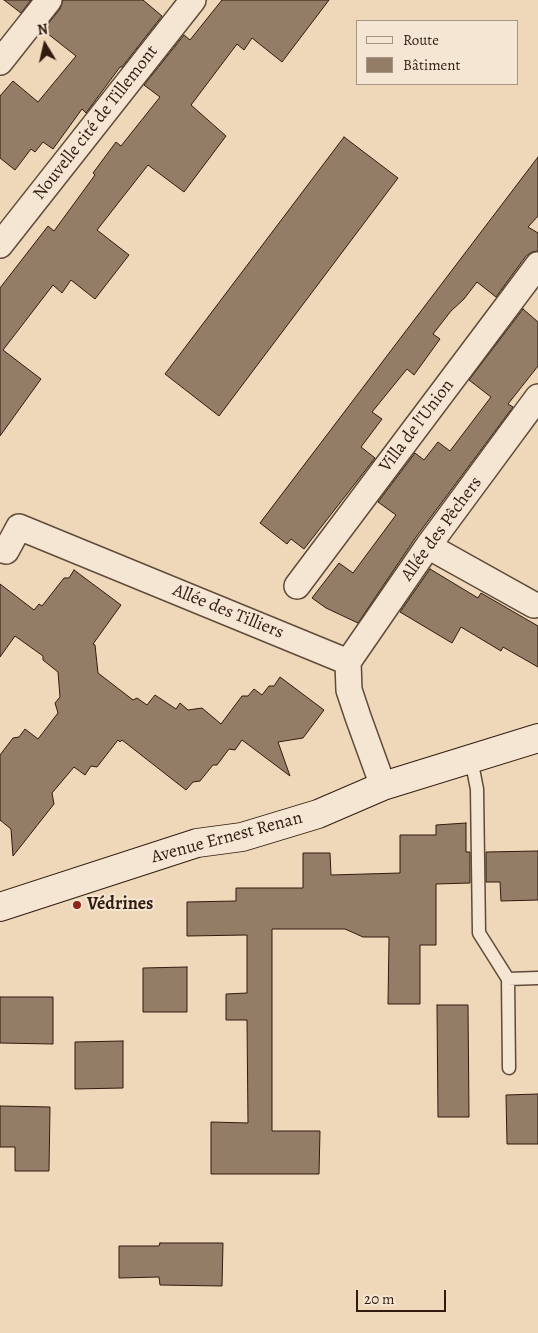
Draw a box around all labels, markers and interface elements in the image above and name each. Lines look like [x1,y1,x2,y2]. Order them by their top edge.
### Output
north arrow [20,20,70,70]
text: N [36,20,49,40]
legend [356,20,518,85]
text: Route [403,30,439,50]
street label: Nouvelle cité de Tillemont [29,41,163,205]
text: Bâtiment [403,55,461,75]
street label: Villa de l'Union [375,375,459,477]
street label: Allée des Pêchers [397,473,487,585]
street label: Allée des Tilliers [169,580,287,644]
street label: Avenue Ernest Renan [149,807,305,869]
place label: Védrines [87,894,153,916]
marker: Védrines [71,899,83,911]
scale bar [358,1280,448,1312]
text: 20 m [364,1289,395,1309]

